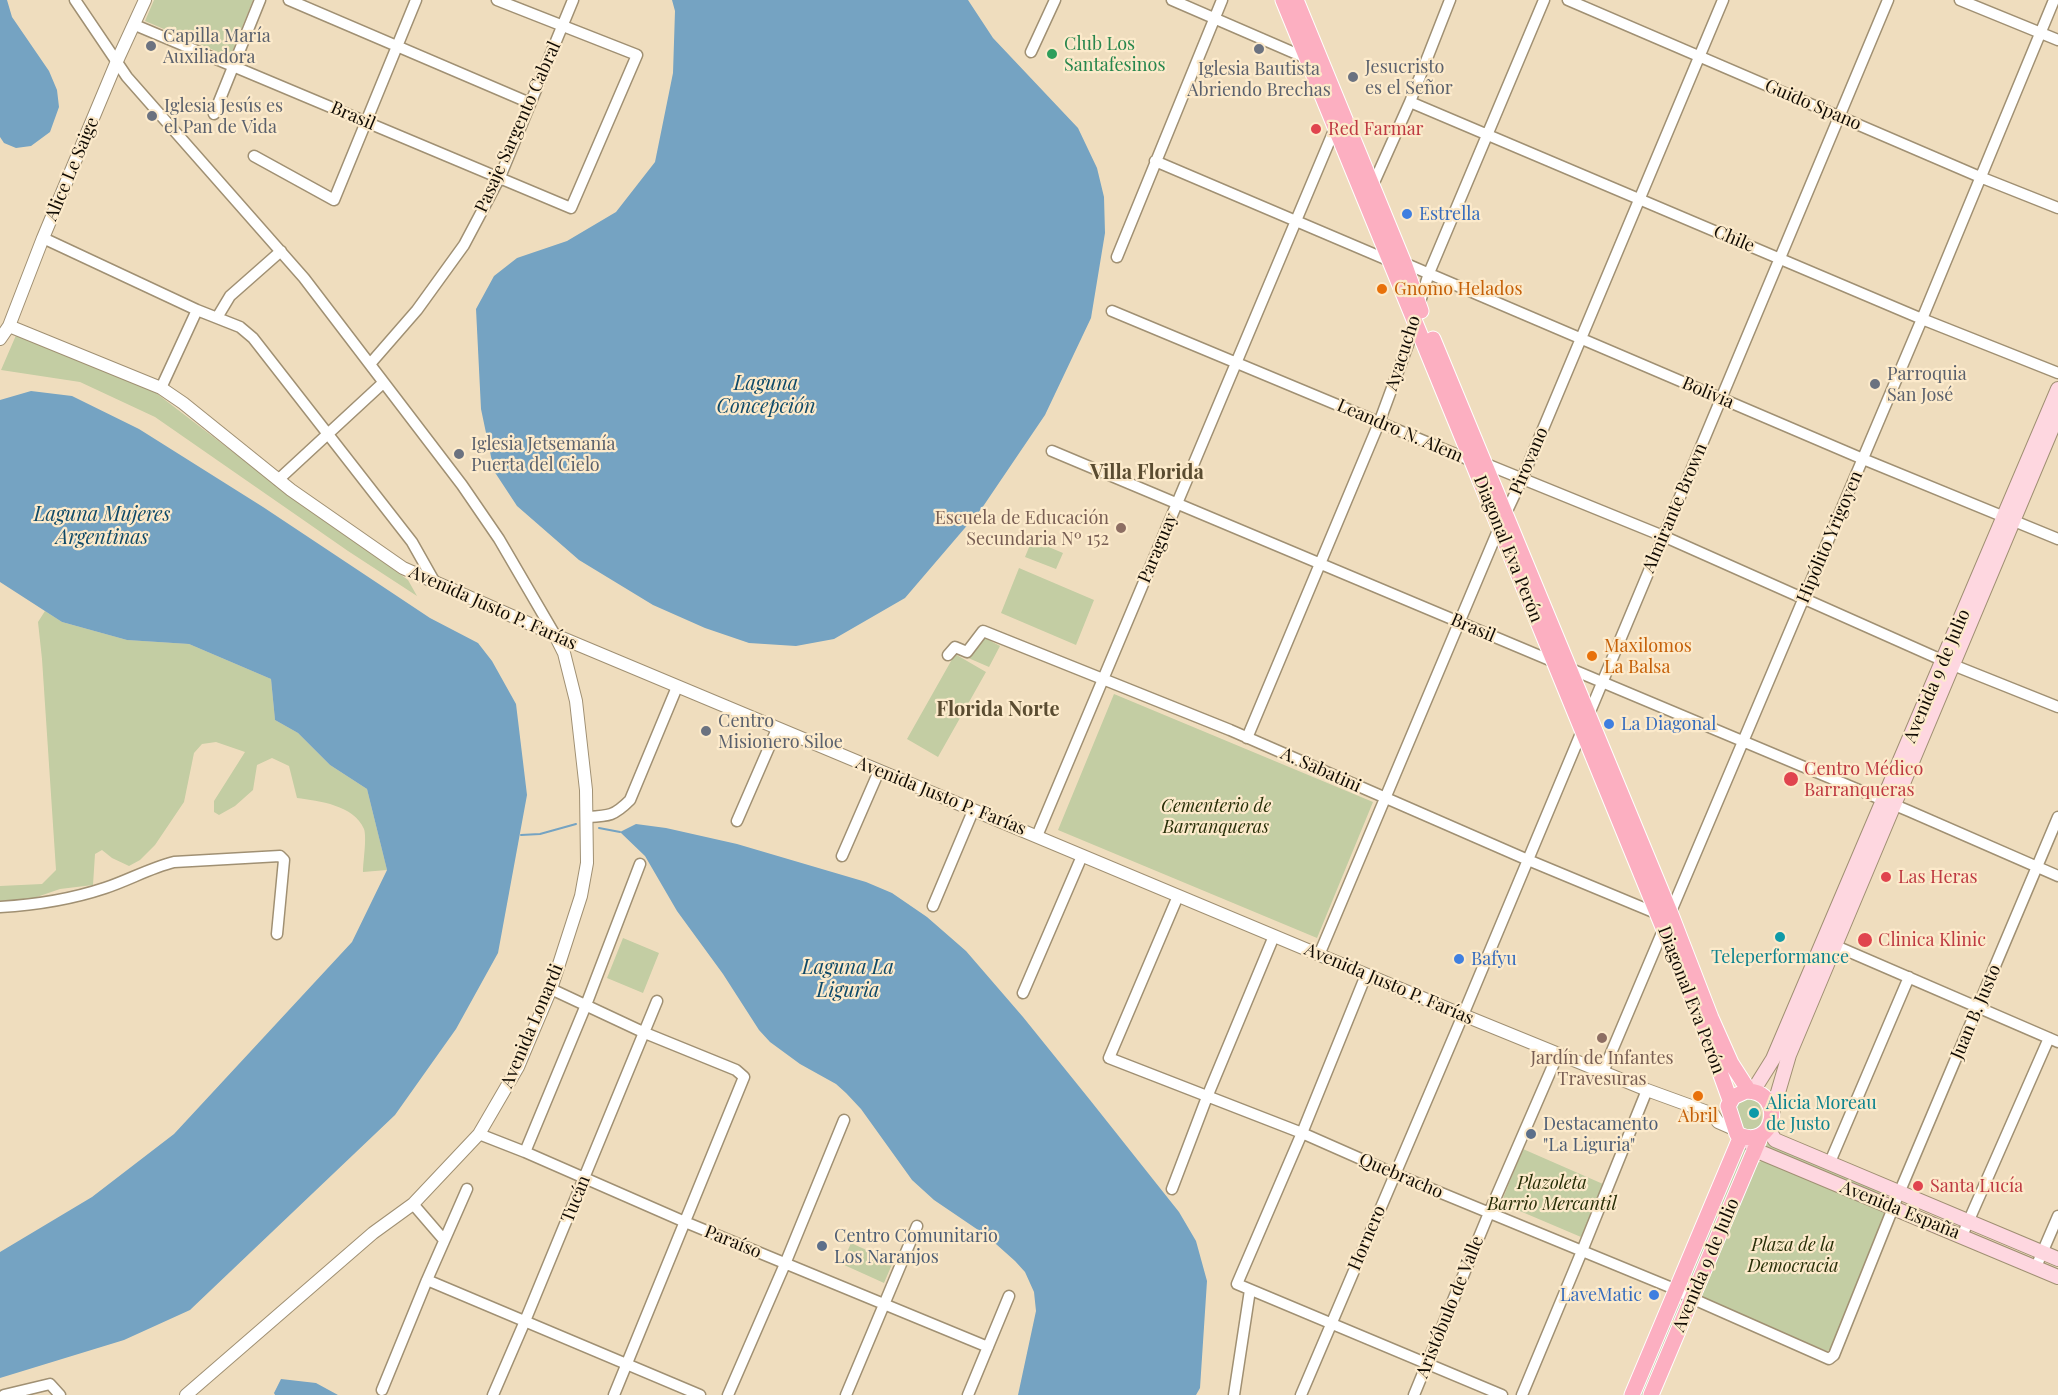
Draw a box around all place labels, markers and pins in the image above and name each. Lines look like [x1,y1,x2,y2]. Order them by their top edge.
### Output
place label: Capilla María Auxiliadora [163,25,271,68]
place label: Club Los Santafesinos [1064,33,1166,76]
marker: Capilla María Auxiliadora [144,39,158,53]
marker: Iglesia Bautista Abriendo Brechas [1252,42,1266,56]
marker: Club Los Santafesinos [1045,47,1059,61]
place label: Jesucristo es el Señor [1365,56,1453,98]
place label: Iglesia Bautista Abriendo Brechas [1187,58,1331,100]
marker: Jesucristo es el Señor [1346,70,1360,84]
place label: Iglesia Jesús es el Pan de Vida [164,95,283,138]
marker: Iglesia Jesús es el Pan de Vida [145,109,159,123]
place label: Red Farmar [1328,118,1424,140]
marker: Red Farmar [1309,122,1323,136]
place label: Estrella [1419,203,1480,225]
marker: Estrella [1400,207,1414,221]
place label: Gnomo Helados [1394,278,1522,300]
marker: Gnomo Helados [1375,282,1389,296]
place label: Parroquia San José [1887,363,1967,406]
marker: Parroquia San José [1868,377,1882,391]
place label: Iglesia Jetsemanía Puerta del Cielo [471,433,615,476]
marker: Iglesia Jetsemanía Puerta del Cielo [452,447,466,461]
place label: Escuela de Educación Secundaria Nº 152 [935,507,1109,550]
marker: Escuela de Educación Secundaria Nº 152 [1114,521,1128,535]
place label: Maxilomos La Balsa [1604,635,1692,678]
marker: Maxilomos La Balsa [1585,649,1599,663]
place label: Centro Misionero Siloe [718,710,843,752]
place label: La Diagonal [1621,713,1716,735]
marker: La Diagonal [1602,717,1616,731]
marker: Centro Misionero Siloe [699,724,713,738]
place label: Centro Médico Barranqueras [1804,758,1923,800]
marker: Centro Médico Barranqueras [1782,770,1800,788]
place label: Las Heras [1898,866,1978,888]
marker: Las Heras [1879,870,1893,884]
place label: Clinica Klinic [1878,929,1986,951]
marker: Teleperformance [1773,930,1787,944]
marker: Clinica Klinic [1856,931,1874,949]
place label: Teleperformance [1711,946,1849,968]
place label: Bafyu [1471,948,1517,970]
marker: Bafyu [1452,952,1466,966]
marker: Jardín de Infantes Travesuras [1595,1031,1609,1045]
place label: Jardín de Infantes Travesuras [1530,1047,1674,1090]
marker: Abril [1691,1089,1705,1103]
place label: Alicia Moreau de Justo [1766,1092,1877,1134]
place label: Abril [1678,1105,1718,1127]
marker: Alicia Moreau de Justo [1747,1106,1761,1120]
place label: Destacamento "La Liguria" [1543,1113,1658,1156]
marker: Destacamento "La Liguria" [1524,1127,1538,1141]
place label: Santa Lucía [1930,1175,2023,1197]
marker: Santa Lucía [1911,1179,1925,1193]
place label: Centro Comunitario Los Naranjos [834,1225,998,1268]
marker: Centro Comunitario Los Naranjos [815,1239,829,1253]
place label: LaveMatic [1560,1284,1642,1306]
marker: LaveMatic [1647,1288,1661,1302]

